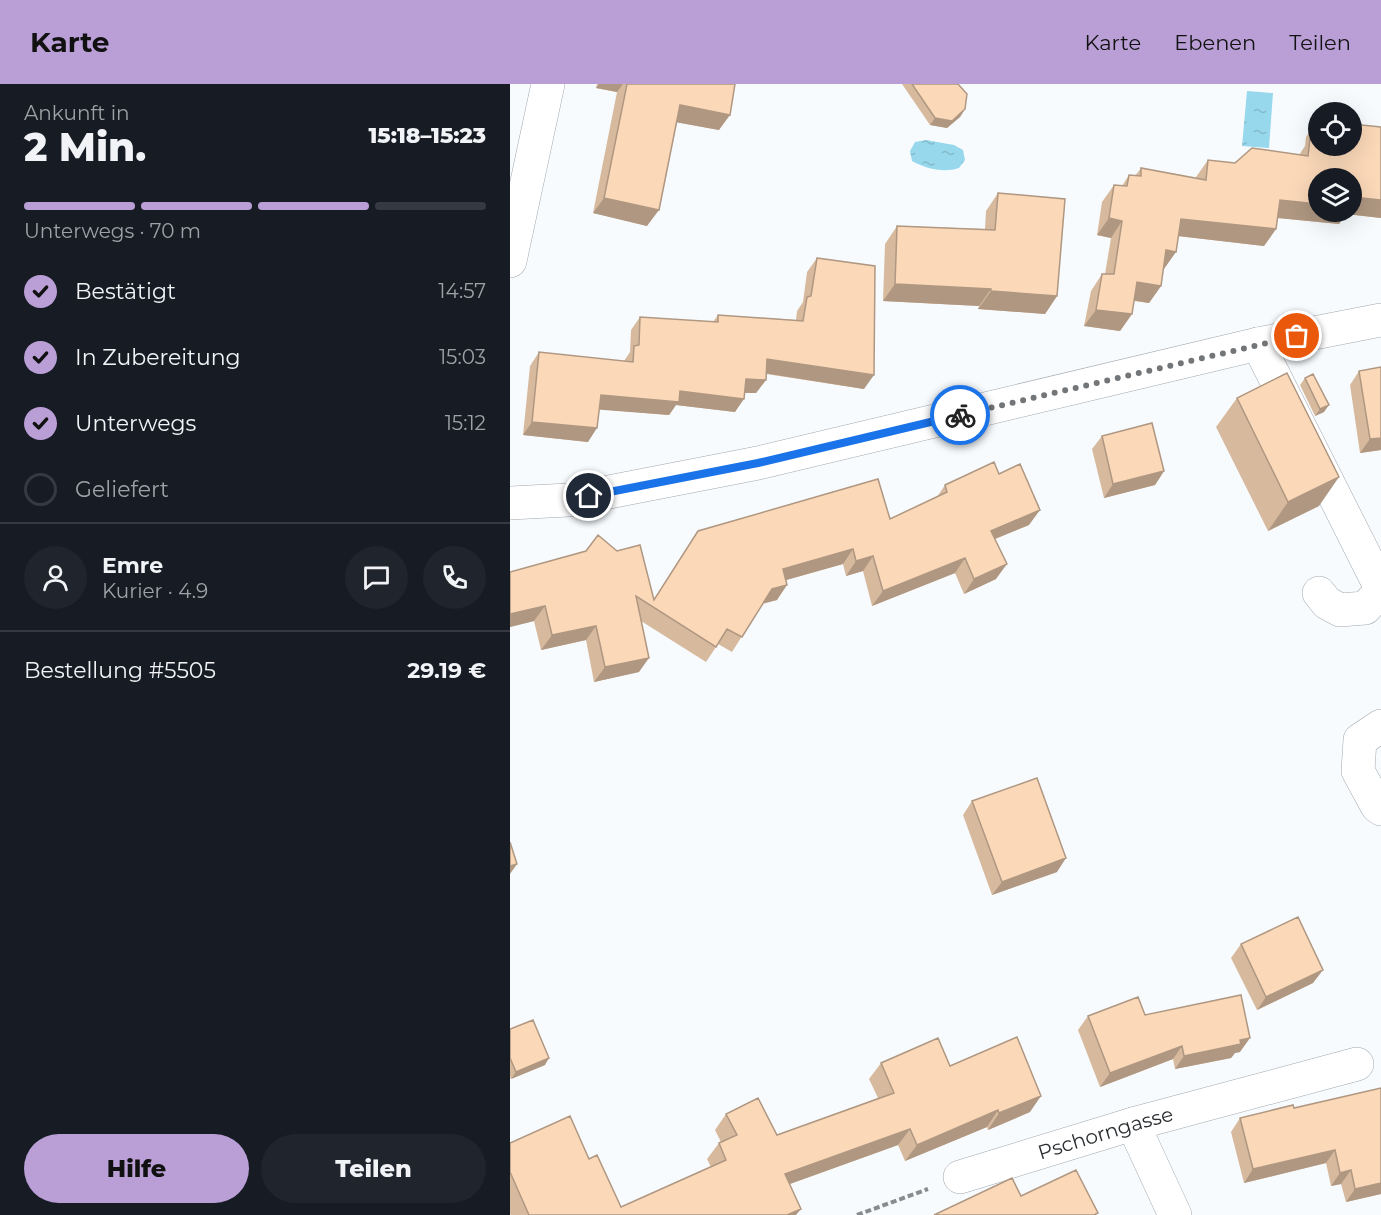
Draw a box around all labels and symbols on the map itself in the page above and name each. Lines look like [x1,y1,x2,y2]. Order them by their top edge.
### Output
pin [1271,310,1322,361]
courier [930,385,990,445]
pin [563,470,614,521]
street label: Pschorngasse [1035,1102,1176,1164]

